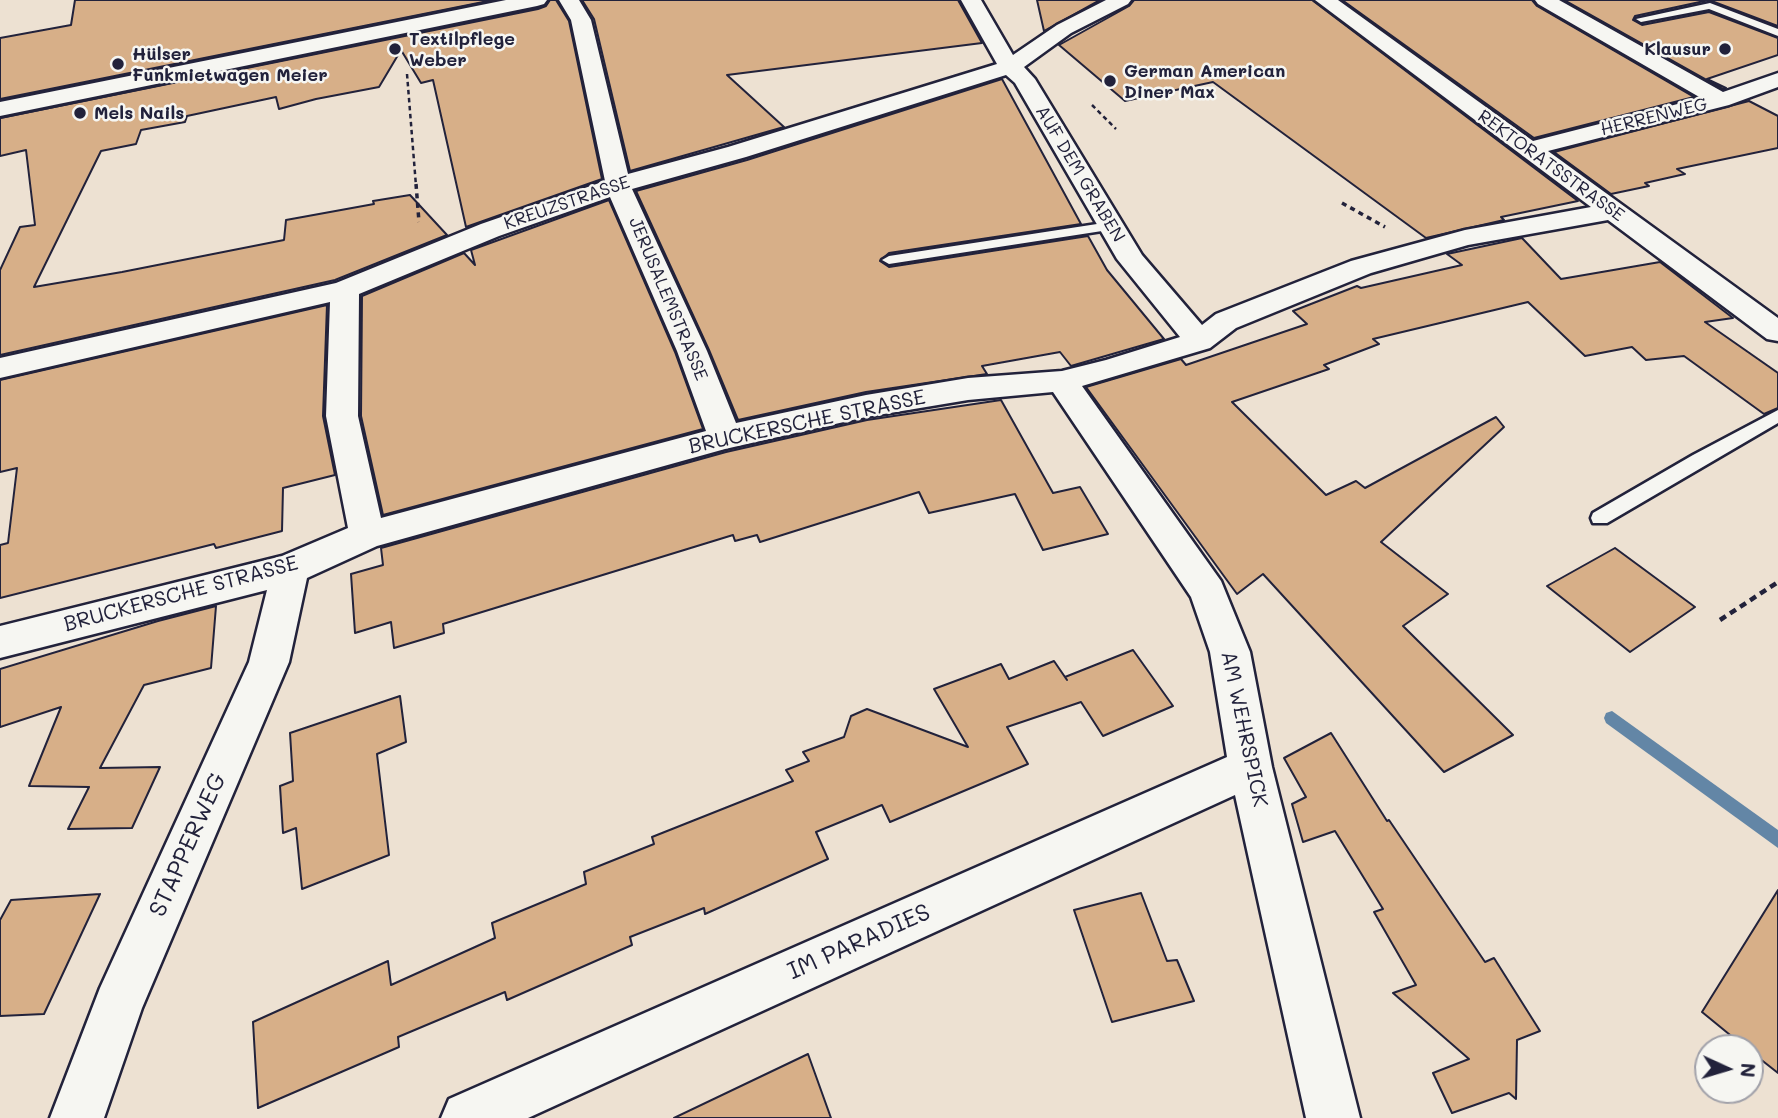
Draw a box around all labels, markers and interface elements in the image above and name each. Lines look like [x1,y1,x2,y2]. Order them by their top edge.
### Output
place label: Textilpflege Weber [409,28,515,70]
place label: Klausur [1644,38,1711,60]
marker: Textilpflege Weber [387,41,403,57]
marker: Klausur [1717,41,1733,57]
place label: Hülser Funkmietwagen Meier [132,43,328,86]
marker: Hülser Funkmietwagen Meier [110,56,126,72]
place label: German American Diner Max [1124,60,1285,102]
marker: German American Diner Max [1102,73,1118,89]
street label: HERRENWEG [1598,93,1710,141]
place label: Mels Nails [94,102,184,124]
street label: AUF DEM GRABEN [1031,102,1129,246]
marker: Mels Nails [72,105,88,121]
street label: REKTORATSSTRASSE [1473,106,1629,226]
street label: KREUZSTRASSE [501,171,633,235]
street label: JERUSALEMSTRASSE [624,214,712,384]
street label: BRUCKERSCHE STRASSE [686,385,928,459]
street label: BRUCKERSCHE STRASSE [61,551,301,637]
street label: AM WEHRSPICK [1215,649,1273,809]
street label: STAPPERWEG [143,769,233,921]
street label: IM PARADIES [783,898,935,986]
north arrow [1694,1034,1764,1104]
text: N [1735,1062,1761,1078]

